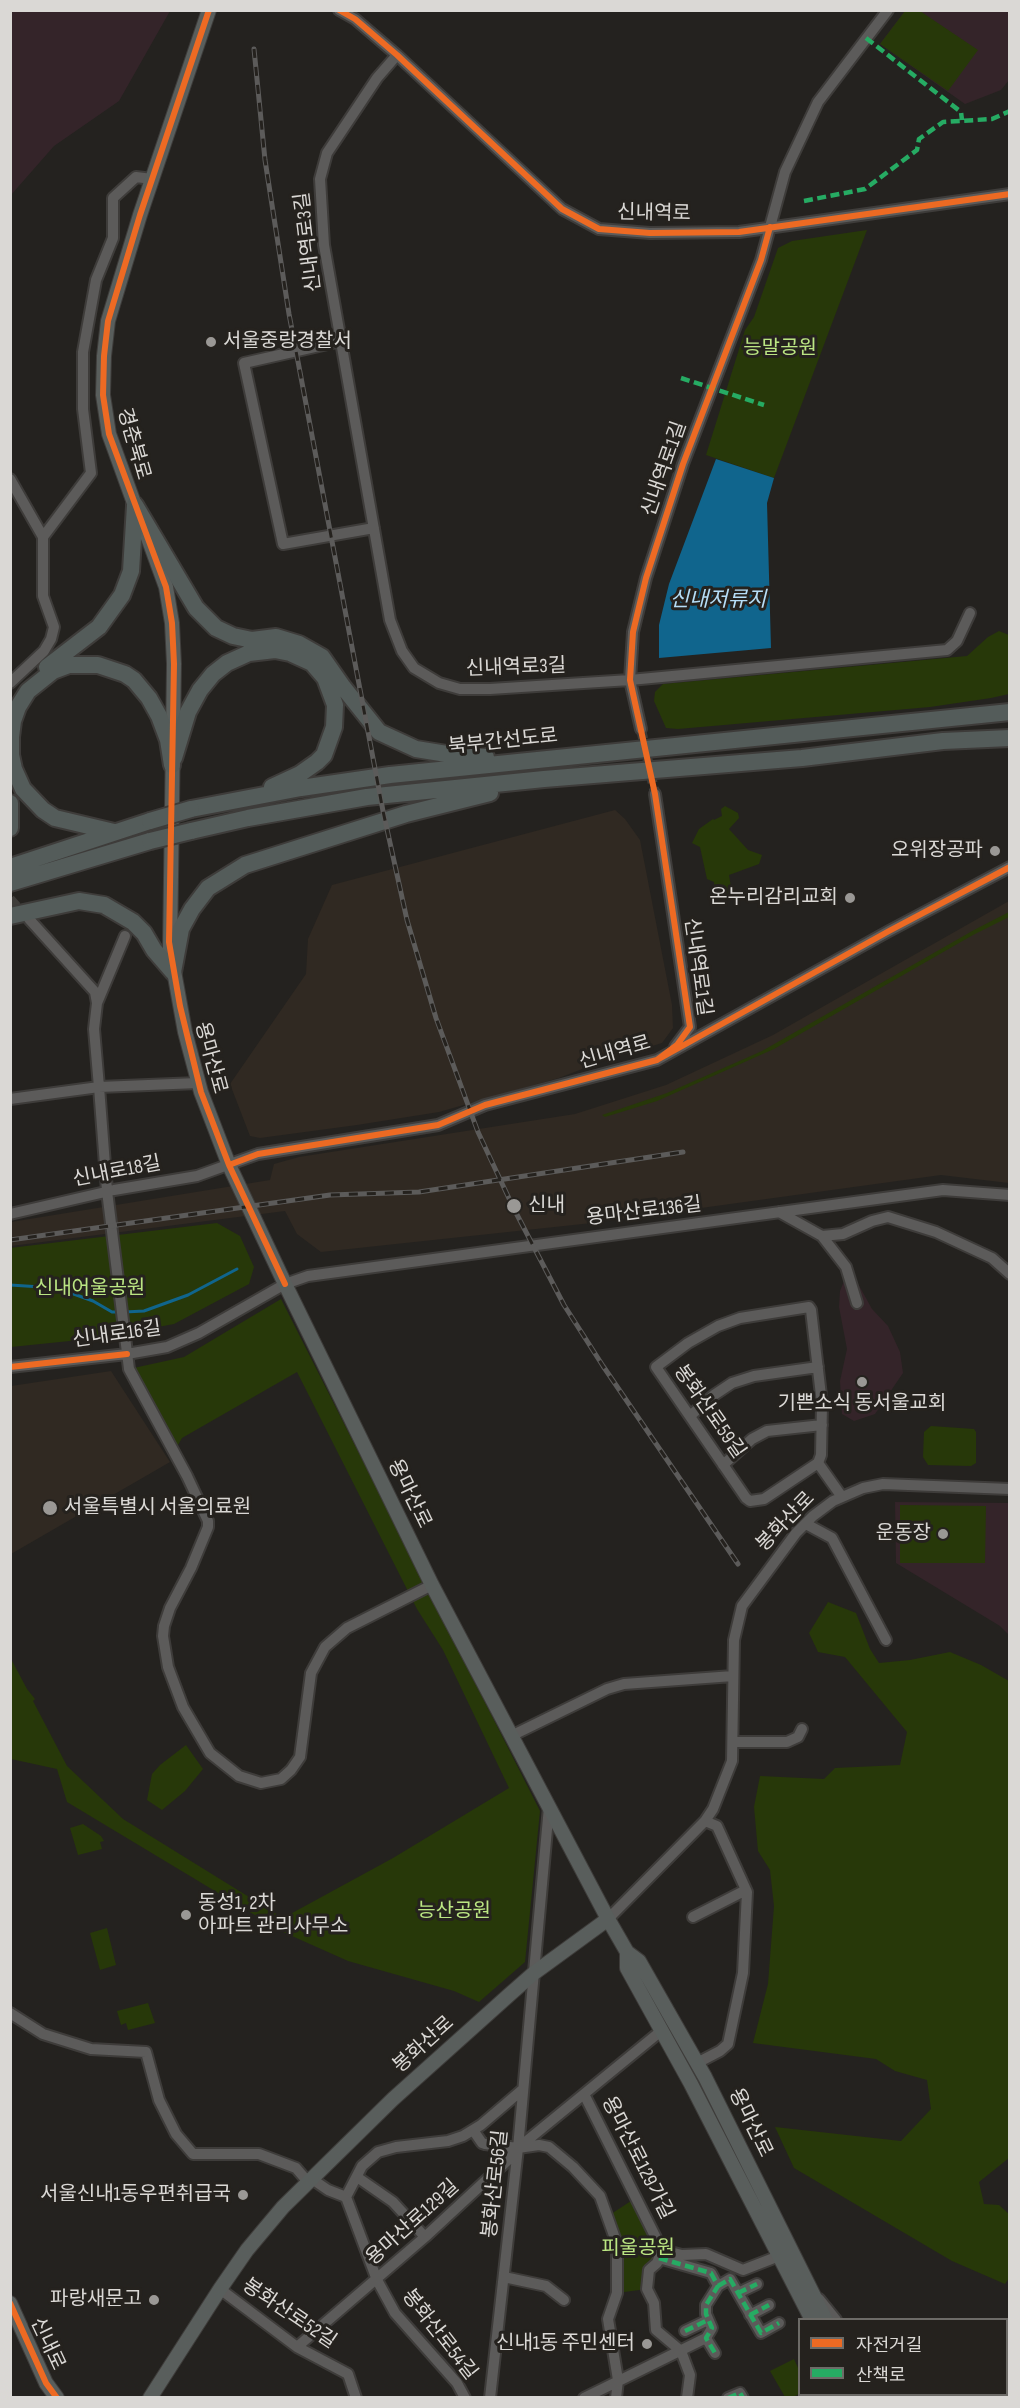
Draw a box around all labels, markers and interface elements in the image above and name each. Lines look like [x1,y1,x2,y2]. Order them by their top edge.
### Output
street label: 신내역로3길 [291,191,327,293]
street label: 신내역로 [617,201,691,227]
place label: 서울중랑경찰서 [223,330,352,354]
marker: 서울중랑경찰서 [204,335,218,349]
park label: 능말공원 [743,337,817,361]
street label: 경춘북로 [111,405,155,483]
street label: 신내역로1길 [638,418,692,520]
water label: 신내저류지 [670,588,766,614]
street label: 신내역로3길 [465,654,567,682]
street label: 북부간선도로 [447,724,559,760]
place label: 오위장공파 [891,839,983,863]
marker: 오위장공파 [988,844,1002,858]
place label: 온누리감리교회 [709,886,838,910]
marker: 온누리감리교회 [843,891,857,905]
street label: 신내역로1길 [678,916,716,1018]
street label: 용마산로 [189,1019,231,1097]
street label: 신내역로 [576,1031,654,1075]
street label: 신내로18길 [71,1152,163,1192]
street label: 용마산로136길 [585,1193,703,1231]
place label: 신내 [528,1194,565,1218]
marker: 신내 [505,1197,523,1215]
park label: 신내어울공원 [35,1277,145,1301]
street label: 신내로16길 [71,1317,163,1353]
street label: 봉화산로59길 [668,1361,750,1463]
marker: 기쁜소식 동서울교회 [855,1375,869,1389]
place label: 기쁜소식 동서울교회 [778,1392,946,1416]
street label: 용마산로 [382,1456,436,1532]
street label: 봉화산로 [752,1487,820,1557]
place label: 서울특별시 서울의료원 [64,1496,251,1520]
marker: 서울특별시 서울의료원 [41,1499,59,1517]
place label: 운동장 [876,1522,931,1546]
marker: 운동장 [936,1527,950,1541]
place label: 동성1, 2차 아파트 관리사무소 [198,1892,348,1939]
park label: 능산공원 [417,1900,491,1924]
marker: 동성1, 2차 아파트 관리사무소 [179,1908,193,1922]
street label: 봉화산로 [389,2011,459,2079]
street label: 용마산로 [723,2085,777,2161]
street label: 용마산로129가길 [596,2093,678,2223]
street label: 봉화산로56길 [478,2129,514,2239]
street label: 용마산로129길 [362,2175,464,2271]
place label: 서울신내1동우편취급국 [40,2183,231,2207]
marker: 서울신내1동우편취급국 [236,2188,250,2202]
park label: 피울공원 [601,2237,675,2261]
street label: 봉화산로52길 [237,2274,341,2354]
street label: 봉화산로54길 [396,2285,482,2385]
place label: 파랑새문고 [50,2288,142,2312]
marker: 파랑새문고 [147,2293,161,2307]
street label: 신내로 [24,2314,70,2374]
legend [798,2318,1008,2396]
place label: 신내1동 주민센터 [496,2332,635,2356]
text: 자전거길 [856,2335,922,2356]
marker: 신내1동 주민센터 [640,2337,654,2351]
text: 산책로 [856,2365,906,2386]

